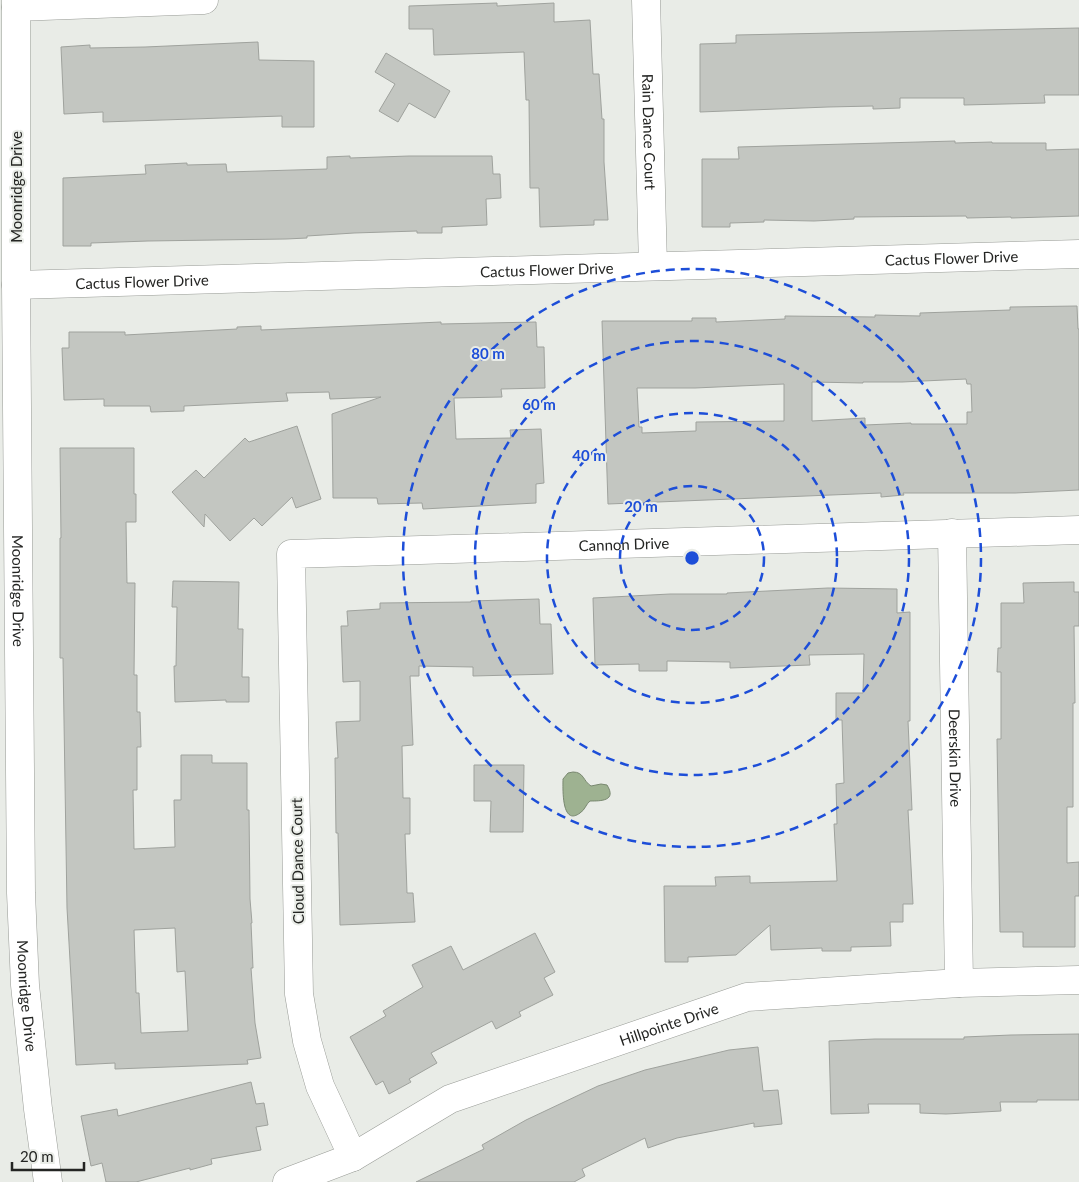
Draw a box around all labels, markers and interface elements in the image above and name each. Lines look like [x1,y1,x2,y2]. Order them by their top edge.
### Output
street label: Rain Dance Court [639,74,660,191]
street label: Moonridge Drive [7,131,25,243]
street label: Cactus Flower Drive [885,247,1019,269]
street label: Cactus Flower Drive [480,259,614,280]
street label: Cactus Flower Drive [75,270,209,292]
text: 80 m [471,344,505,362]
text: 60 m [522,395,556,413]
text: 40 m [572,446,606,464]
text: 20 m [624,497,658,515]
street label: Cannon Drive [578,533,670,554]
street label: Moonridge Drive [9,535,28,647]
centre of rings [683,549,701,567]
street label: Deerskin Drive [946,709,965,807]
street label: Cloud Dance Court [287,797,307,924]
street label: Moonridge Drive [14,940,41,1052]
street label: Hillpointe Drive [617,998,721,1049]
scale bar [12,1140,85,1172]
text: 20 m [20,1147,54,1165]

